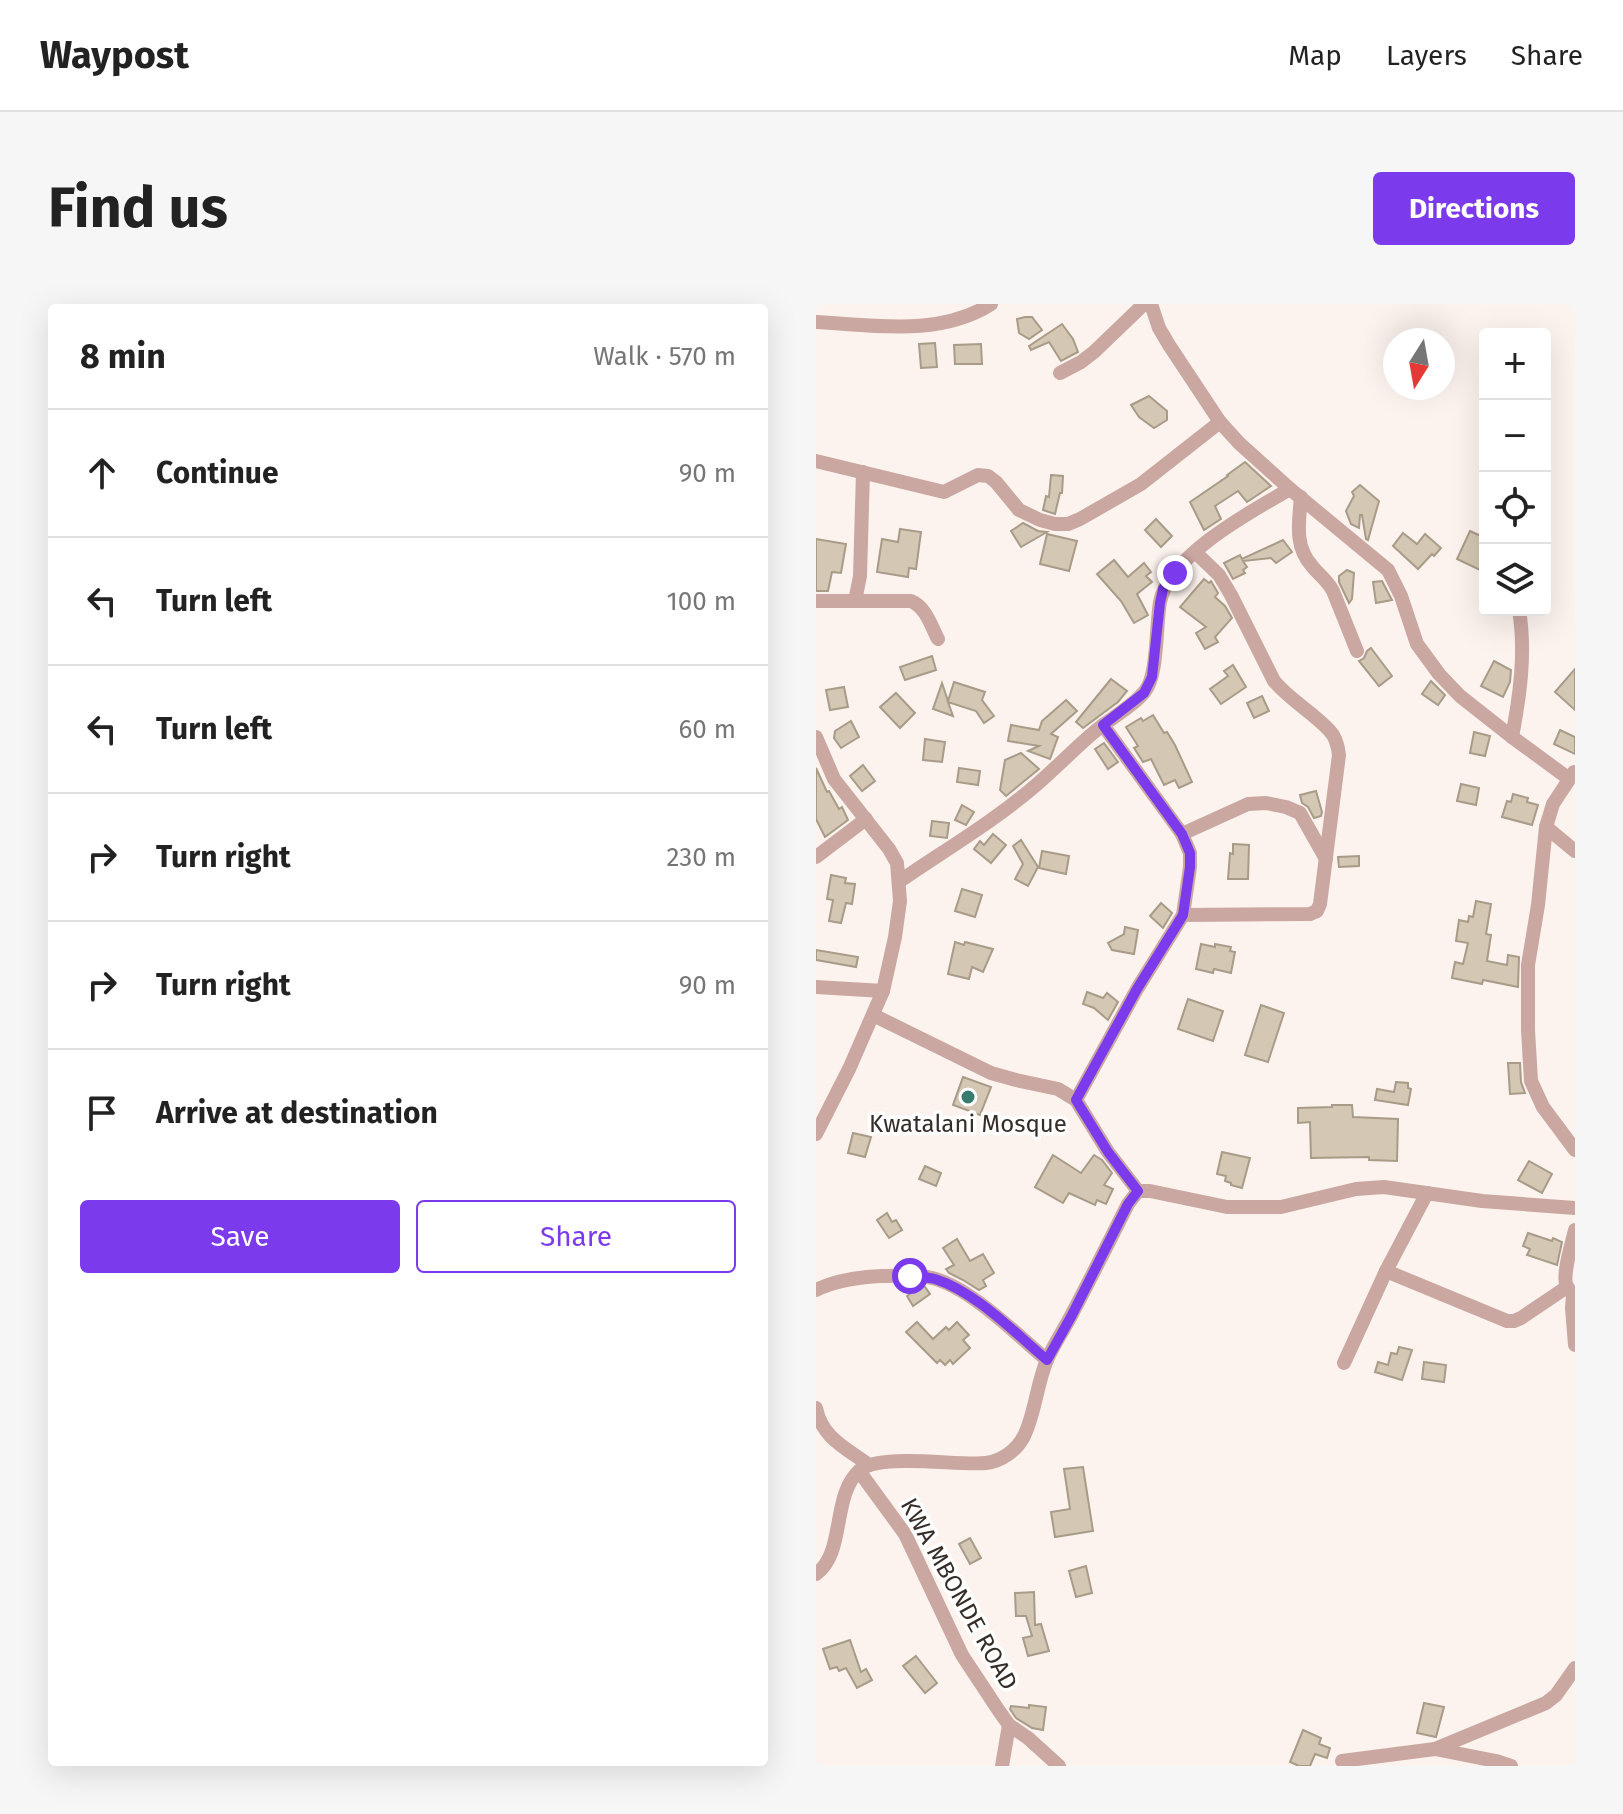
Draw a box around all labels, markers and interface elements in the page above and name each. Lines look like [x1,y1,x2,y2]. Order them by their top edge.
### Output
text: Waypost [40,32,189,78]
text: Map [1288,39,1342,72]
text: Layers [1386,39,1467,72]
text: Share [1511,39,1583,72]
button: Directions [1373,172,1575,245]
text: Find us [48,175,228,242]
north arrow [1383,328,1455,400]
map controls [1479,328,1551,616]
button: + [1479,328,1551,400]
text: 8 min [80,336,166,377]
text: Walk · 570 m [593,341,736,372]
button: − [1479,400,1551,472]
icon: ahead [80,451,124,495]
text: Continue [156,455,279,491]
text: 90 m [679,458,736,489]
button: locate [1479,472,1551,544]
button: layers [1479,544,1551,616]
route end [1157,555,1193,591]
icon: left [80,579,124,623]
text: Turn left [156,583,272,619]
text: 100 m [667,586,736,617]
icon: left [80,707,124,751]
text: Turn left [156,711,272,747]
text: 60 m [678,714,736,745]
icon: right [80,835,124,879]
text: Turn right [156,839,291,875]
text: 230 m [667,842,736,873]
icon: right [80,963,124,1007]
text: Turn right [156,967,291,1003]
text: 90 m [679,970,736,1001]
marker: Kwatalani Mosque [959,1088,977,1106]
icon: arrive [80,1091,124,1135]
text: Arrive at destination [156,1095,438,1131]
place label: Kwatalani Mosque [869,1110,1067,1138]
button: Save [80,1200,400,1273]
button: Share [416,1200,736,1273]
route start [892,1258,928,1294]
street label: KWA MBONDE ROAD [895,1493,1023,1695]

